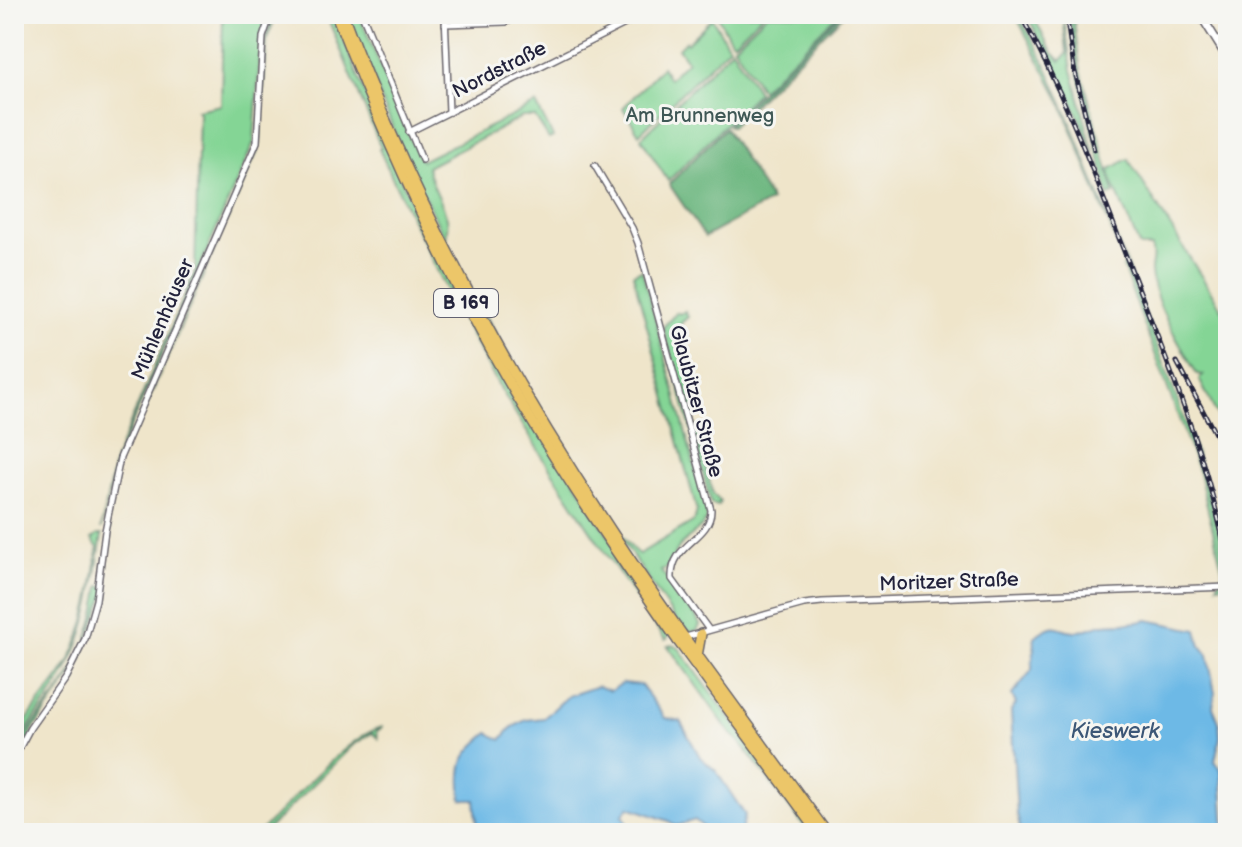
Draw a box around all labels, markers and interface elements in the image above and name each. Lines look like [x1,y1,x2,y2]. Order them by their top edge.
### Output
street label: Nordstraße [449,36,550,104]
park label: Am Brunnenweg [626,104,774,128]
street label: Mühlenhäuser [127,254,200,384]
road number: B 169 [434,289,498,317]
street label: Glaubitzer Straße [664,323,728,480]
street label: Moritzer Straße [879,568,1019,596]
water label: Kieswerk [1071,718,1161,745]

